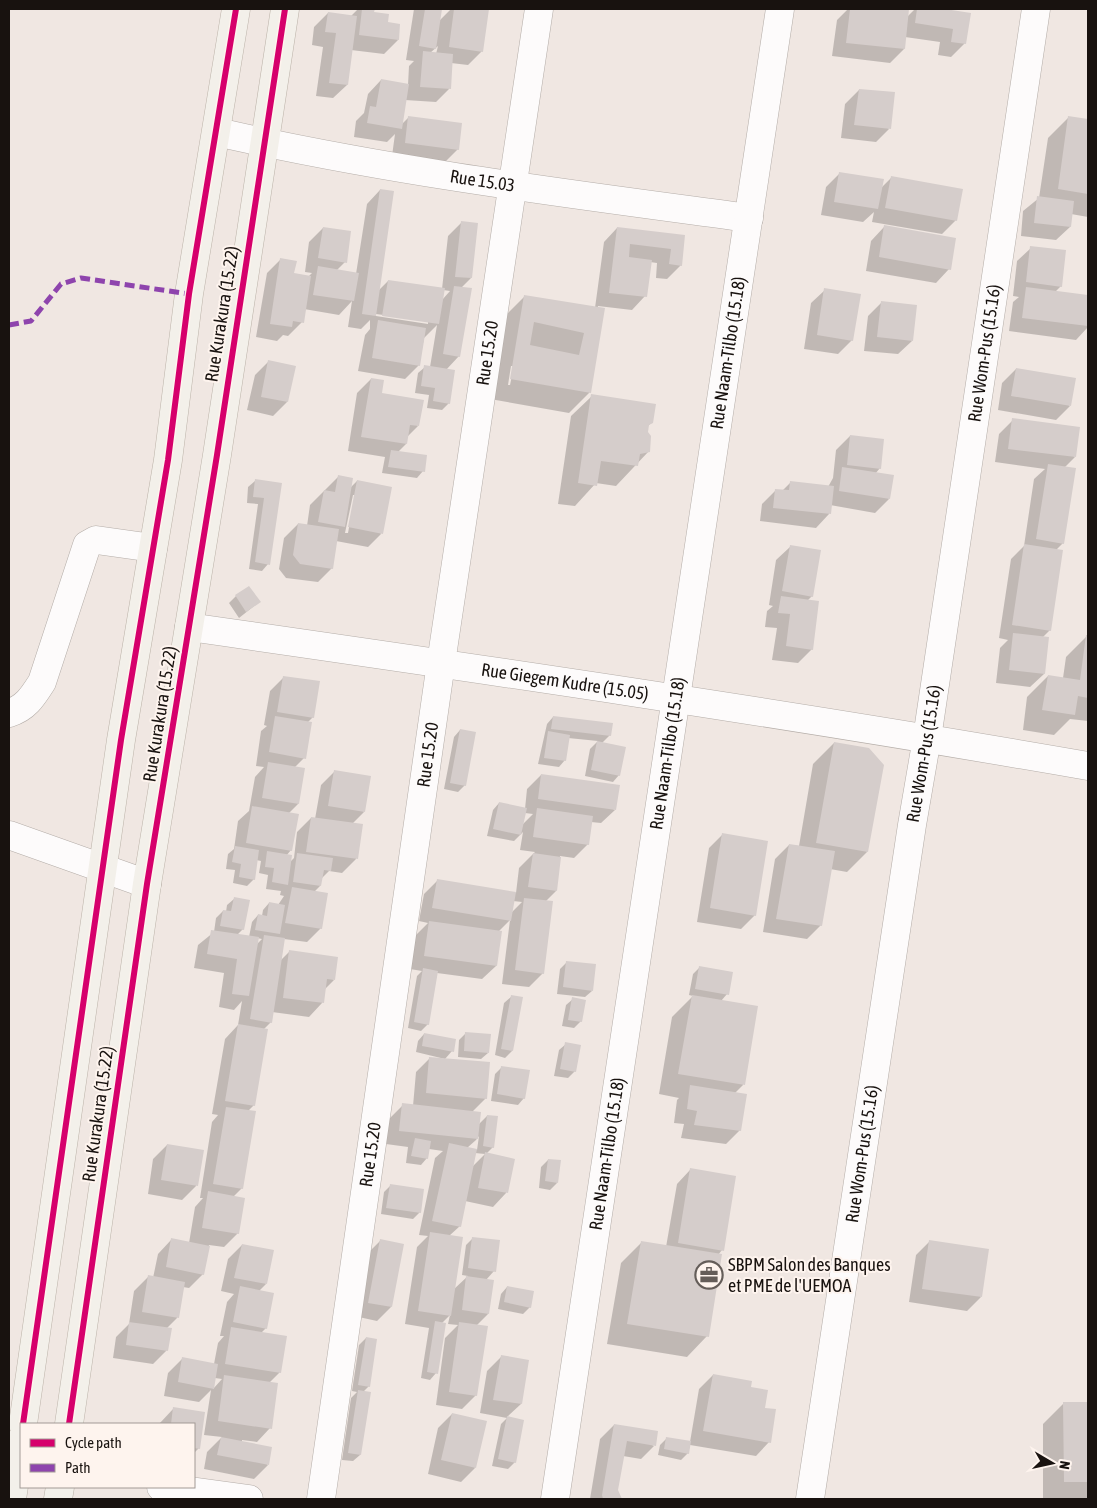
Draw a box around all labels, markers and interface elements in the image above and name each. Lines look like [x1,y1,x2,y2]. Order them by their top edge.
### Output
street label: Rue 15.03 [449,165,516,196]
street label: Rue Kurakura (15.22) [200,245,243,383]
street label: Rue Naam-Tilbo (15.18) [706,275,749,431]
street label: Rue Wom-Pus (15.16) [963,283,1005,423]
street label: Rue 15.20 [472,319,502,387]
street label: Rue Kurakura (15.22) [138,645,181,783]
street label: Rue Giegem Kudre (15.05) [480,659,650,704]
street label: Rue Naam-Tilbo (15.18) [645,676,689,831]
street label: Rue Wom-Pus (15.16) [902,683,945,824]
street label: Rue 15.20 [412,721,442,788]
street label: Rue Kurakura (15.22) [78,1045,117,1183]
street label: Rue Naam-Tilbo (15.18) [585,1076,628,1232]
street label: Rue Wom-Pus (15.16) [841,1084,883,1224]
street label: Rue 15.20 [355,1121,385,1188]
place label: SBPM Salon des Banques et PME de l'UEMOA [728,1254,891,1296]
office icon: SBPM Salon des Banques et PME de l'UEMOA [694,1260,724,1290]
legend [20,1423,195,1488]
text: Cycle path [65,1434,122,1451]
north arrow [1027,1438,1077,1488]
text: Path [65,1459,91,1476]
text: N [1056,1460,1073,1470]

